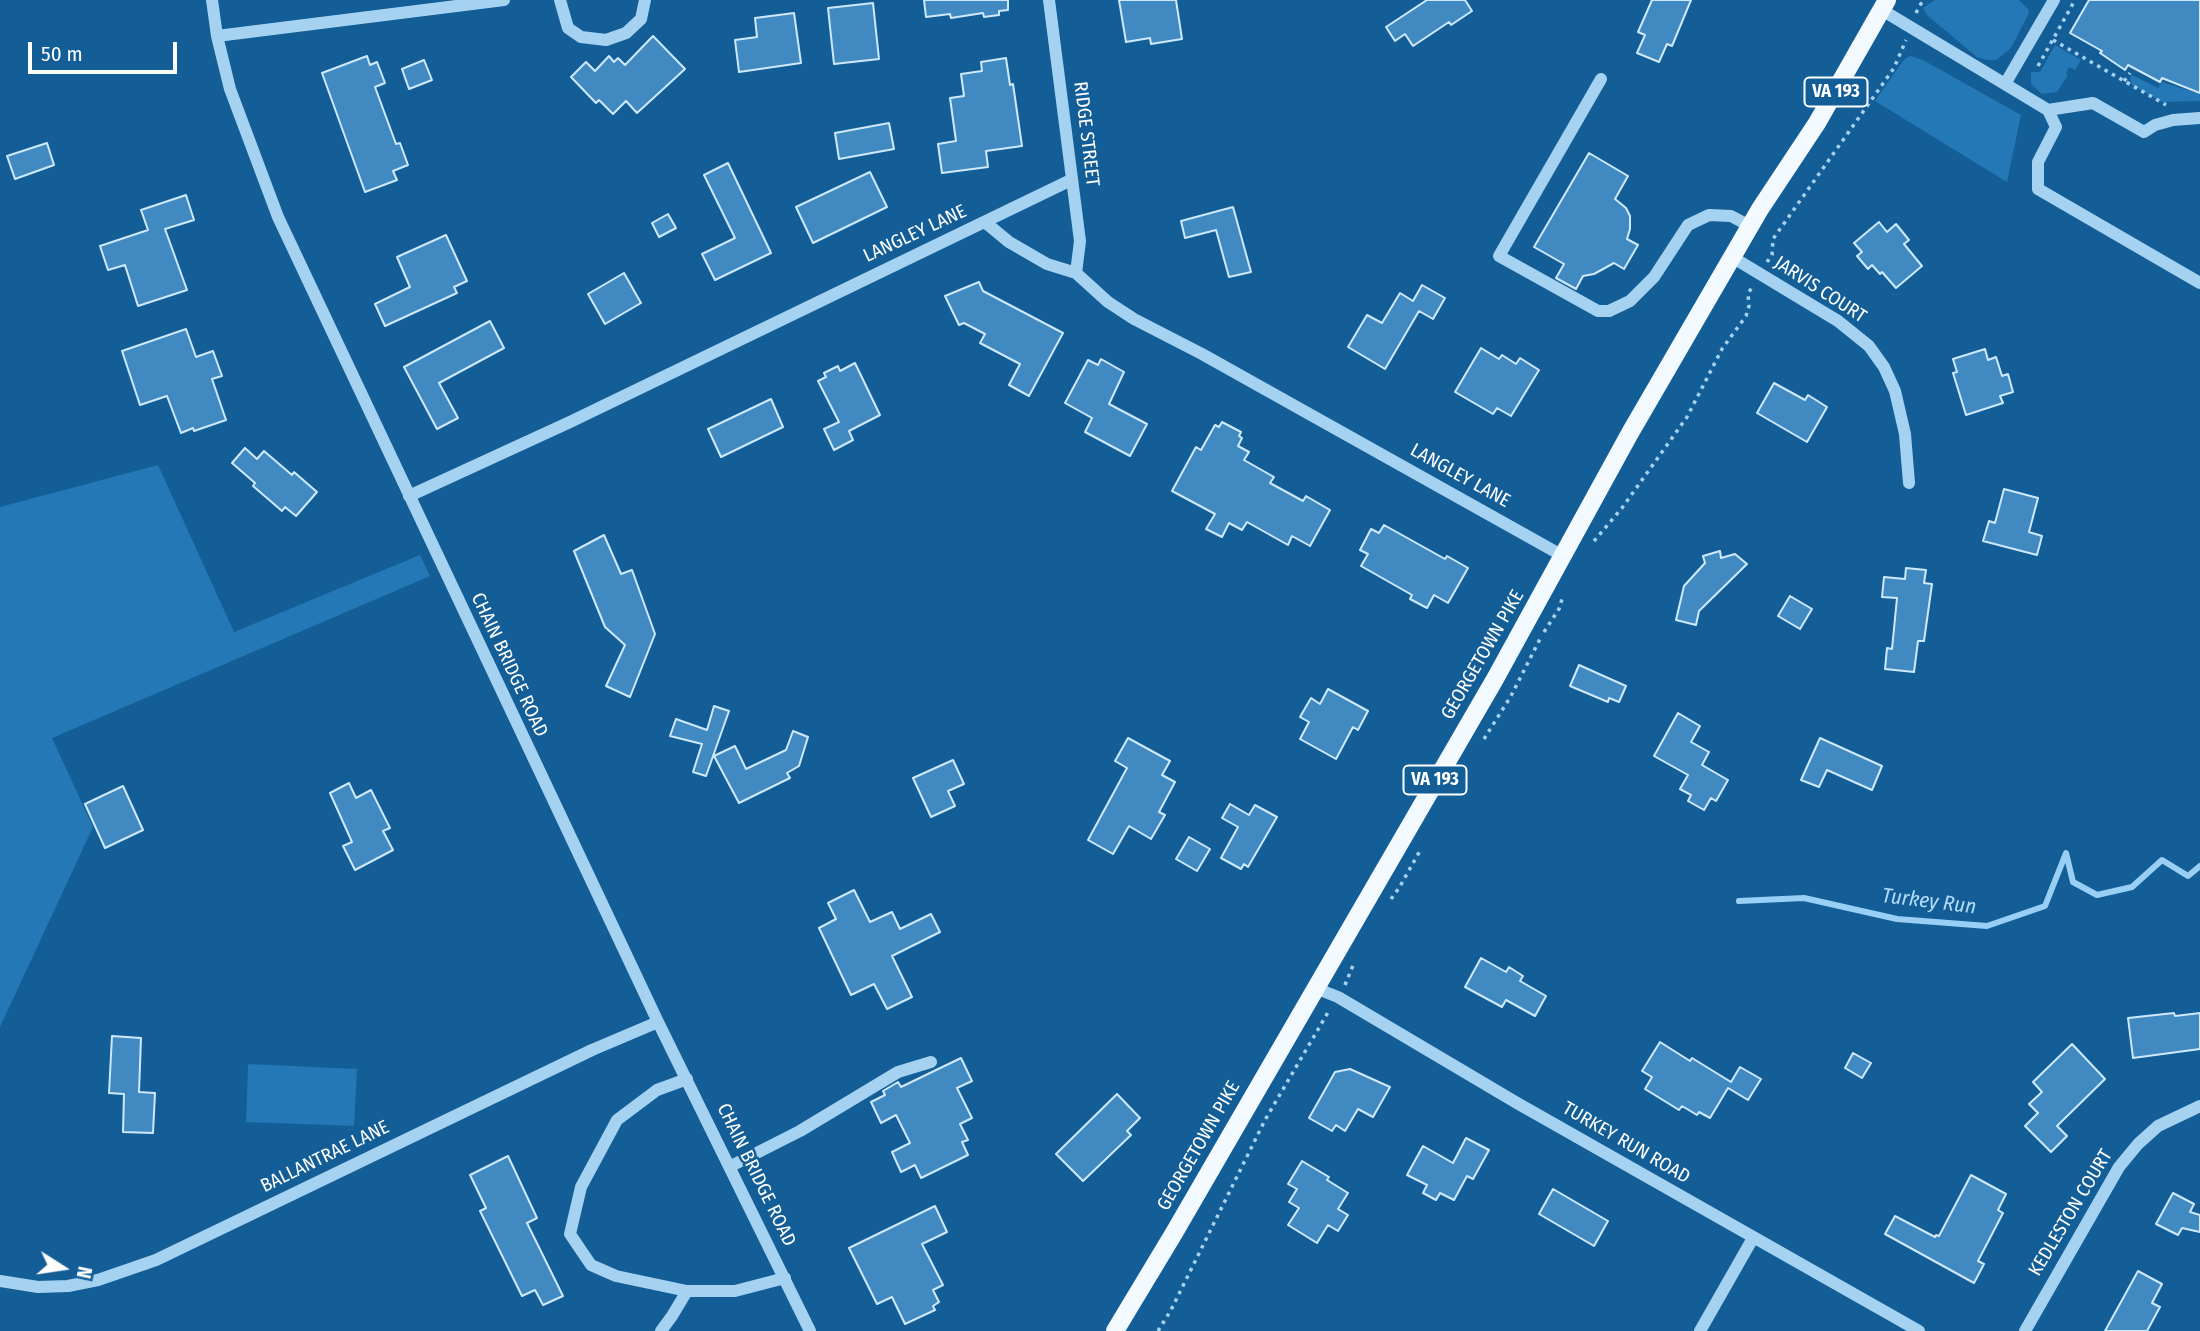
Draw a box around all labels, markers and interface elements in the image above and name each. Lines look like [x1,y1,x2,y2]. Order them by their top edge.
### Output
scale bar [32,28,180,72]
text: 50 m [41,41,83,67]
road number: VA 193 [1804,78,1868,106]
street label: RIDGE STREET [1068,80,1104,188]
street label: LANGLEY LANE [860,200,970,268]
street label: JARVIS COURT [1770,252,1870,328]
street label: LANGLEY LANE [1406,439,1514,513]
street label: GEORGETOWN PIKE [1437,586,1529,724]
street label: CHAIN BRIDGE ROAD [466,589,552,741]
road number: VA 193 [1404,766,1466,794]
water label: Turkey Run [1880,884,1978,920]
street label: GEORGETOWN PIKE [1153,1077,1245,1215]
street label: TURKEY RUN ROAD [1558,1097,1694,1189]
street label: CHAIN BRIDGE ROAD [712,1100,800,1250]
street label: BALLANTRAE LANE [257,1116,393,1198]
street label: KEDLESTON COURT [2024,1146,2118,1280]
north arrow [28,1233,98,1303]
text: N [72,1265,96,1280]

